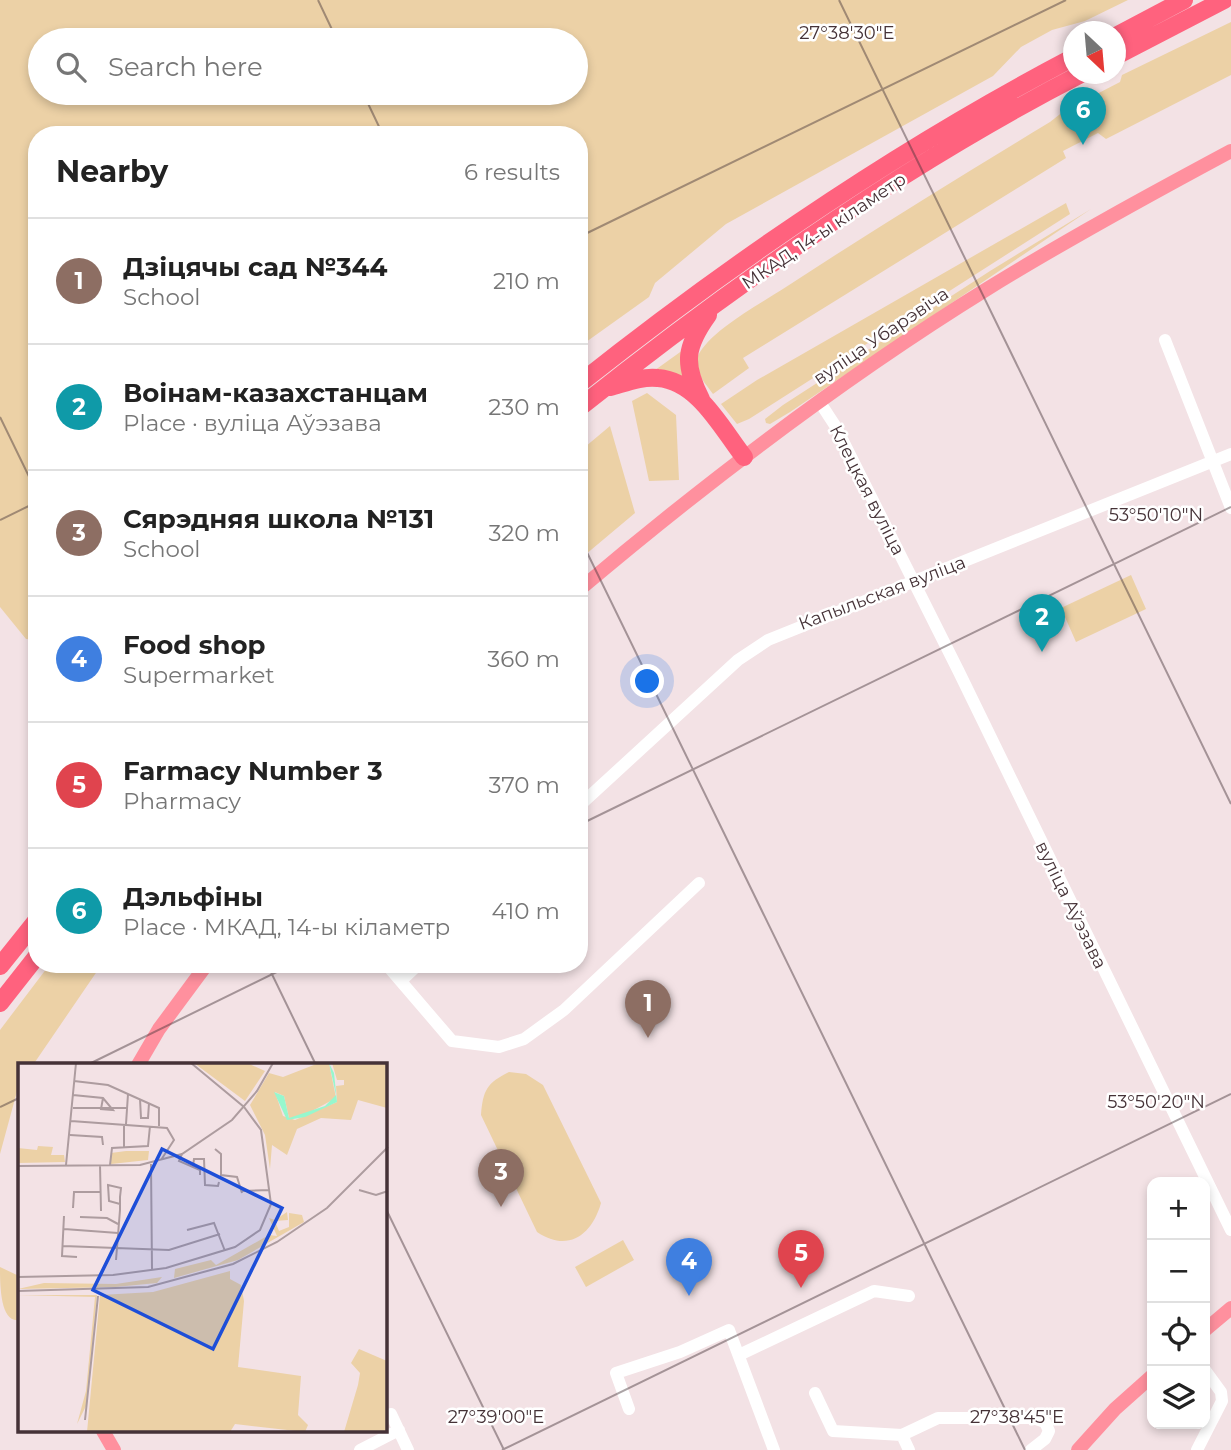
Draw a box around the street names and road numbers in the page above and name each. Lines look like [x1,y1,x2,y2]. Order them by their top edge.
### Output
street label: МКАД, 14-ы кіламетр [738,168,910,294]
street label: вуліца Убарэвіча [809,283,953,389]
street label: Клецкая вуліца [825,421,909,559]
street label: Капыльская вуліца [796,551,968,635]
street label: вуліца Аўэзава [1031,838,1111,972]

